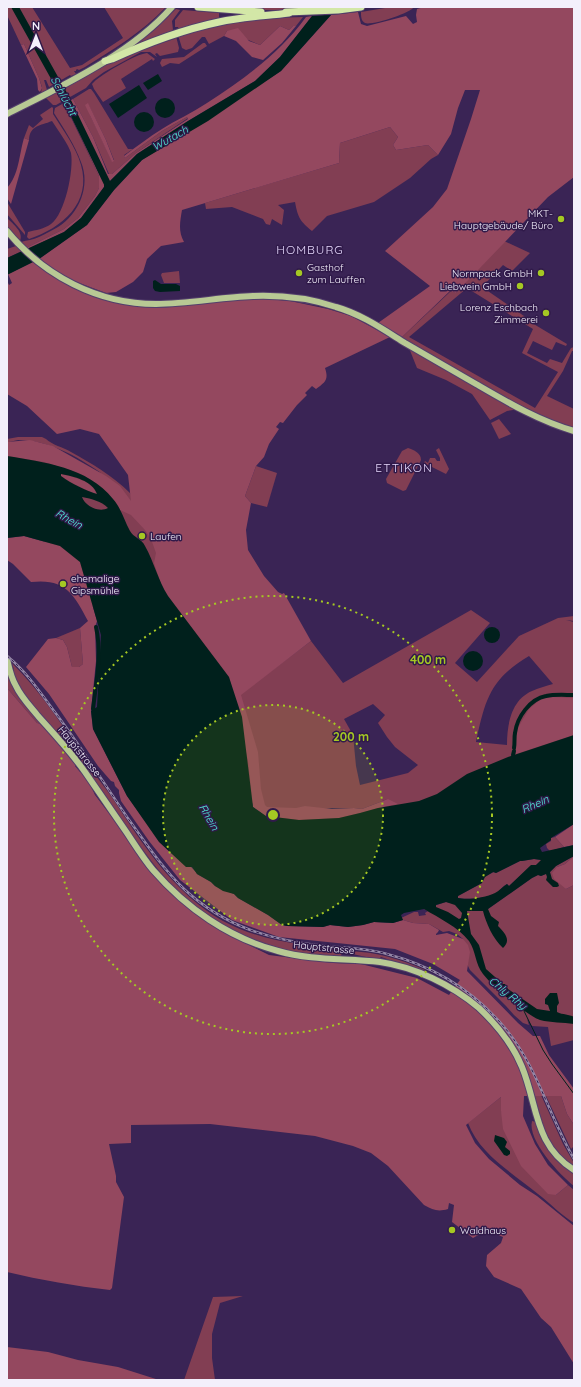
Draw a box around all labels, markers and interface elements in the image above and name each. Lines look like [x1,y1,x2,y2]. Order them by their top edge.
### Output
north arrow [16,16,56,56]
text: N [32,19,40,33]
water label: Schlücht [48,74,81,119]
water label: Wutach [149,122,191,154]
place label: MKT- Hauptgebäude/ Büro [454,207,553,232]
marker: MKT- Hauptgebäude/ Büro [556,214,566,224]
district label: HOMBURG [276,242,344,257]
place label: Gasthof zum Lauffen [307,261,365,286]
place label: Normpack GmbH [452,267,533,280]
marker: Gasthof zum Lauffen [294,268,304,278]
marker: Normpack GmbH [536,268,546,278]
place label: Liebwein GmbH [440,280,512,293]
marker: Liebwein GmbH [515,281,525,291]
place label: Lorenz Eschbach Zimmerei [460,301,538,326]
marker: Lorenz Eschbach Zimmerei [541,308,551,318]
district label: ETTIKON [375,460,433,475]
water label: Rhein [53,506,85,532]
place label: Laufen [150,530,182,543]
marker: Laufen [137,531,147,541]
place label: ehemalige Gipsmühle [71,572,120,597]
marker: ehemalige Gipsmühle [58,579,68,589]
text: 400 m [410,652,446,667]
street label: Hauptstrasse [55,723,104,780]
text: 200 m [333,729,369,744]
water label: Rhein [519,792,551,816]
water label: Rhein [196,801,223,833]
centre of rings [266,808,280,822]
street label: Hauptstrasse [293,938,356,957]
water label: Chly Rhy [486,973,530,1013]
place label: Waldhaus [460,1224,506,1237]
marker: Waldhaus [447,1225,457,1235]

